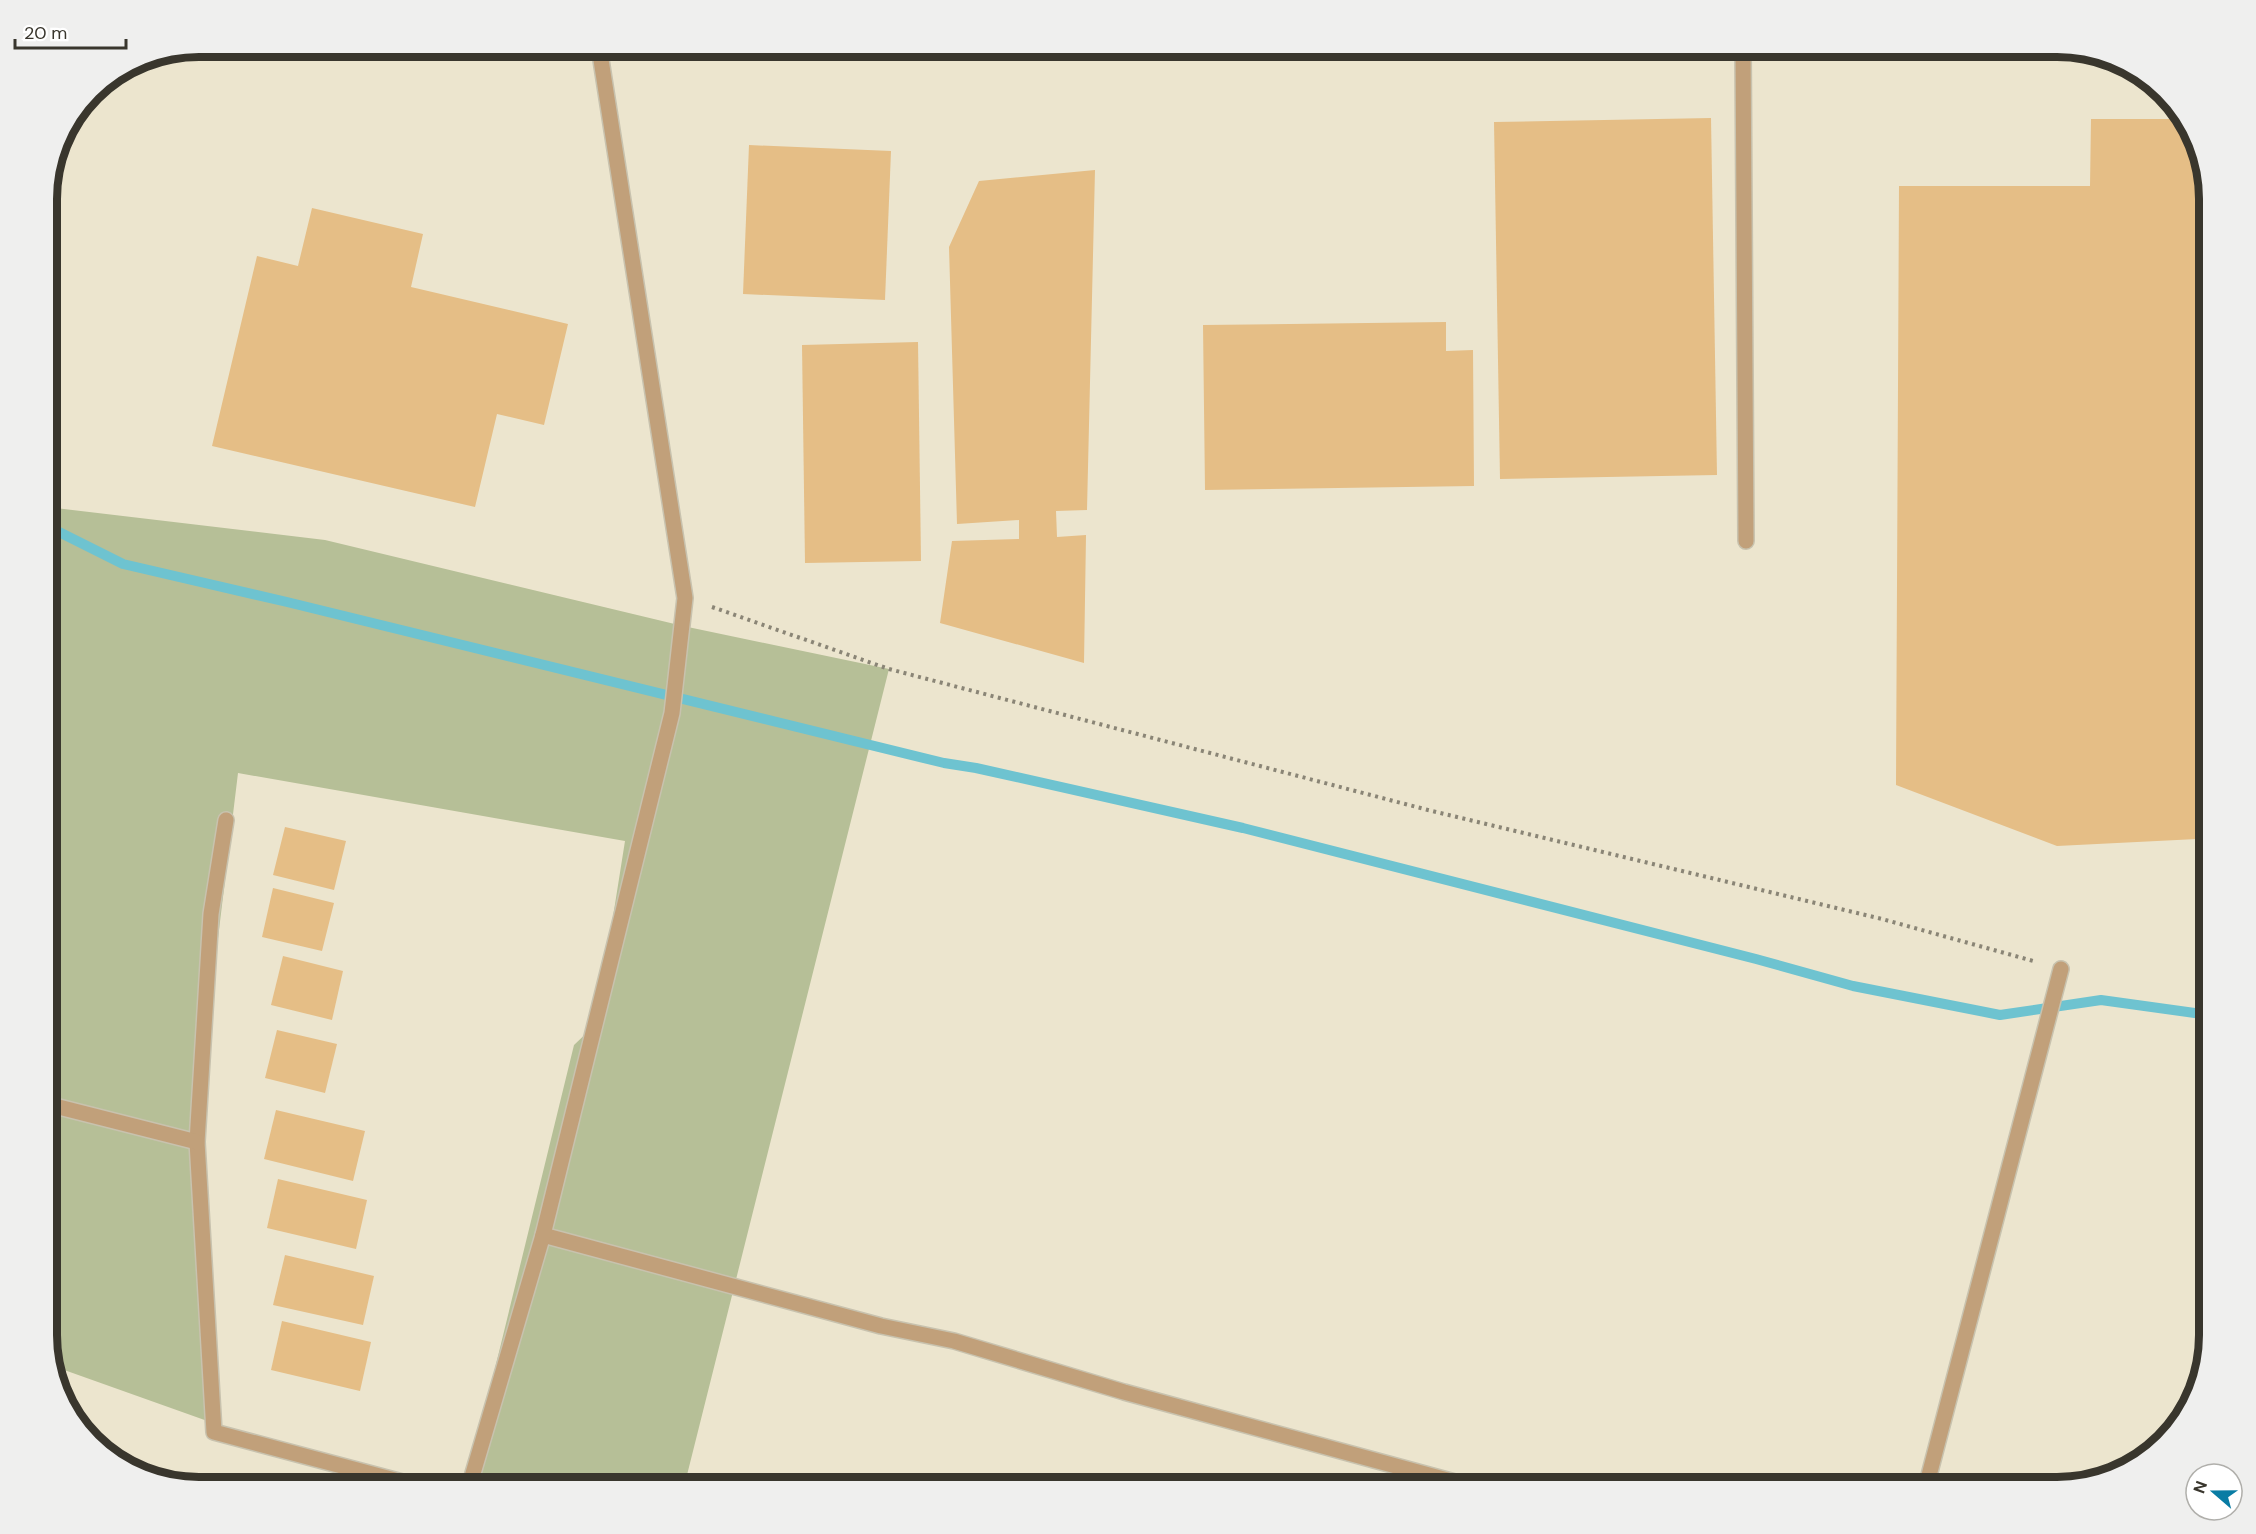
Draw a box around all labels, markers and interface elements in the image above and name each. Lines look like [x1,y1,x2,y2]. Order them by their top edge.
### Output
scale bar [15,12,126,50]
text: 20 m [24,21,67,45]
north arrow [2184,1462,2244,1522]
text: N [2189,1478,2212,1496]

